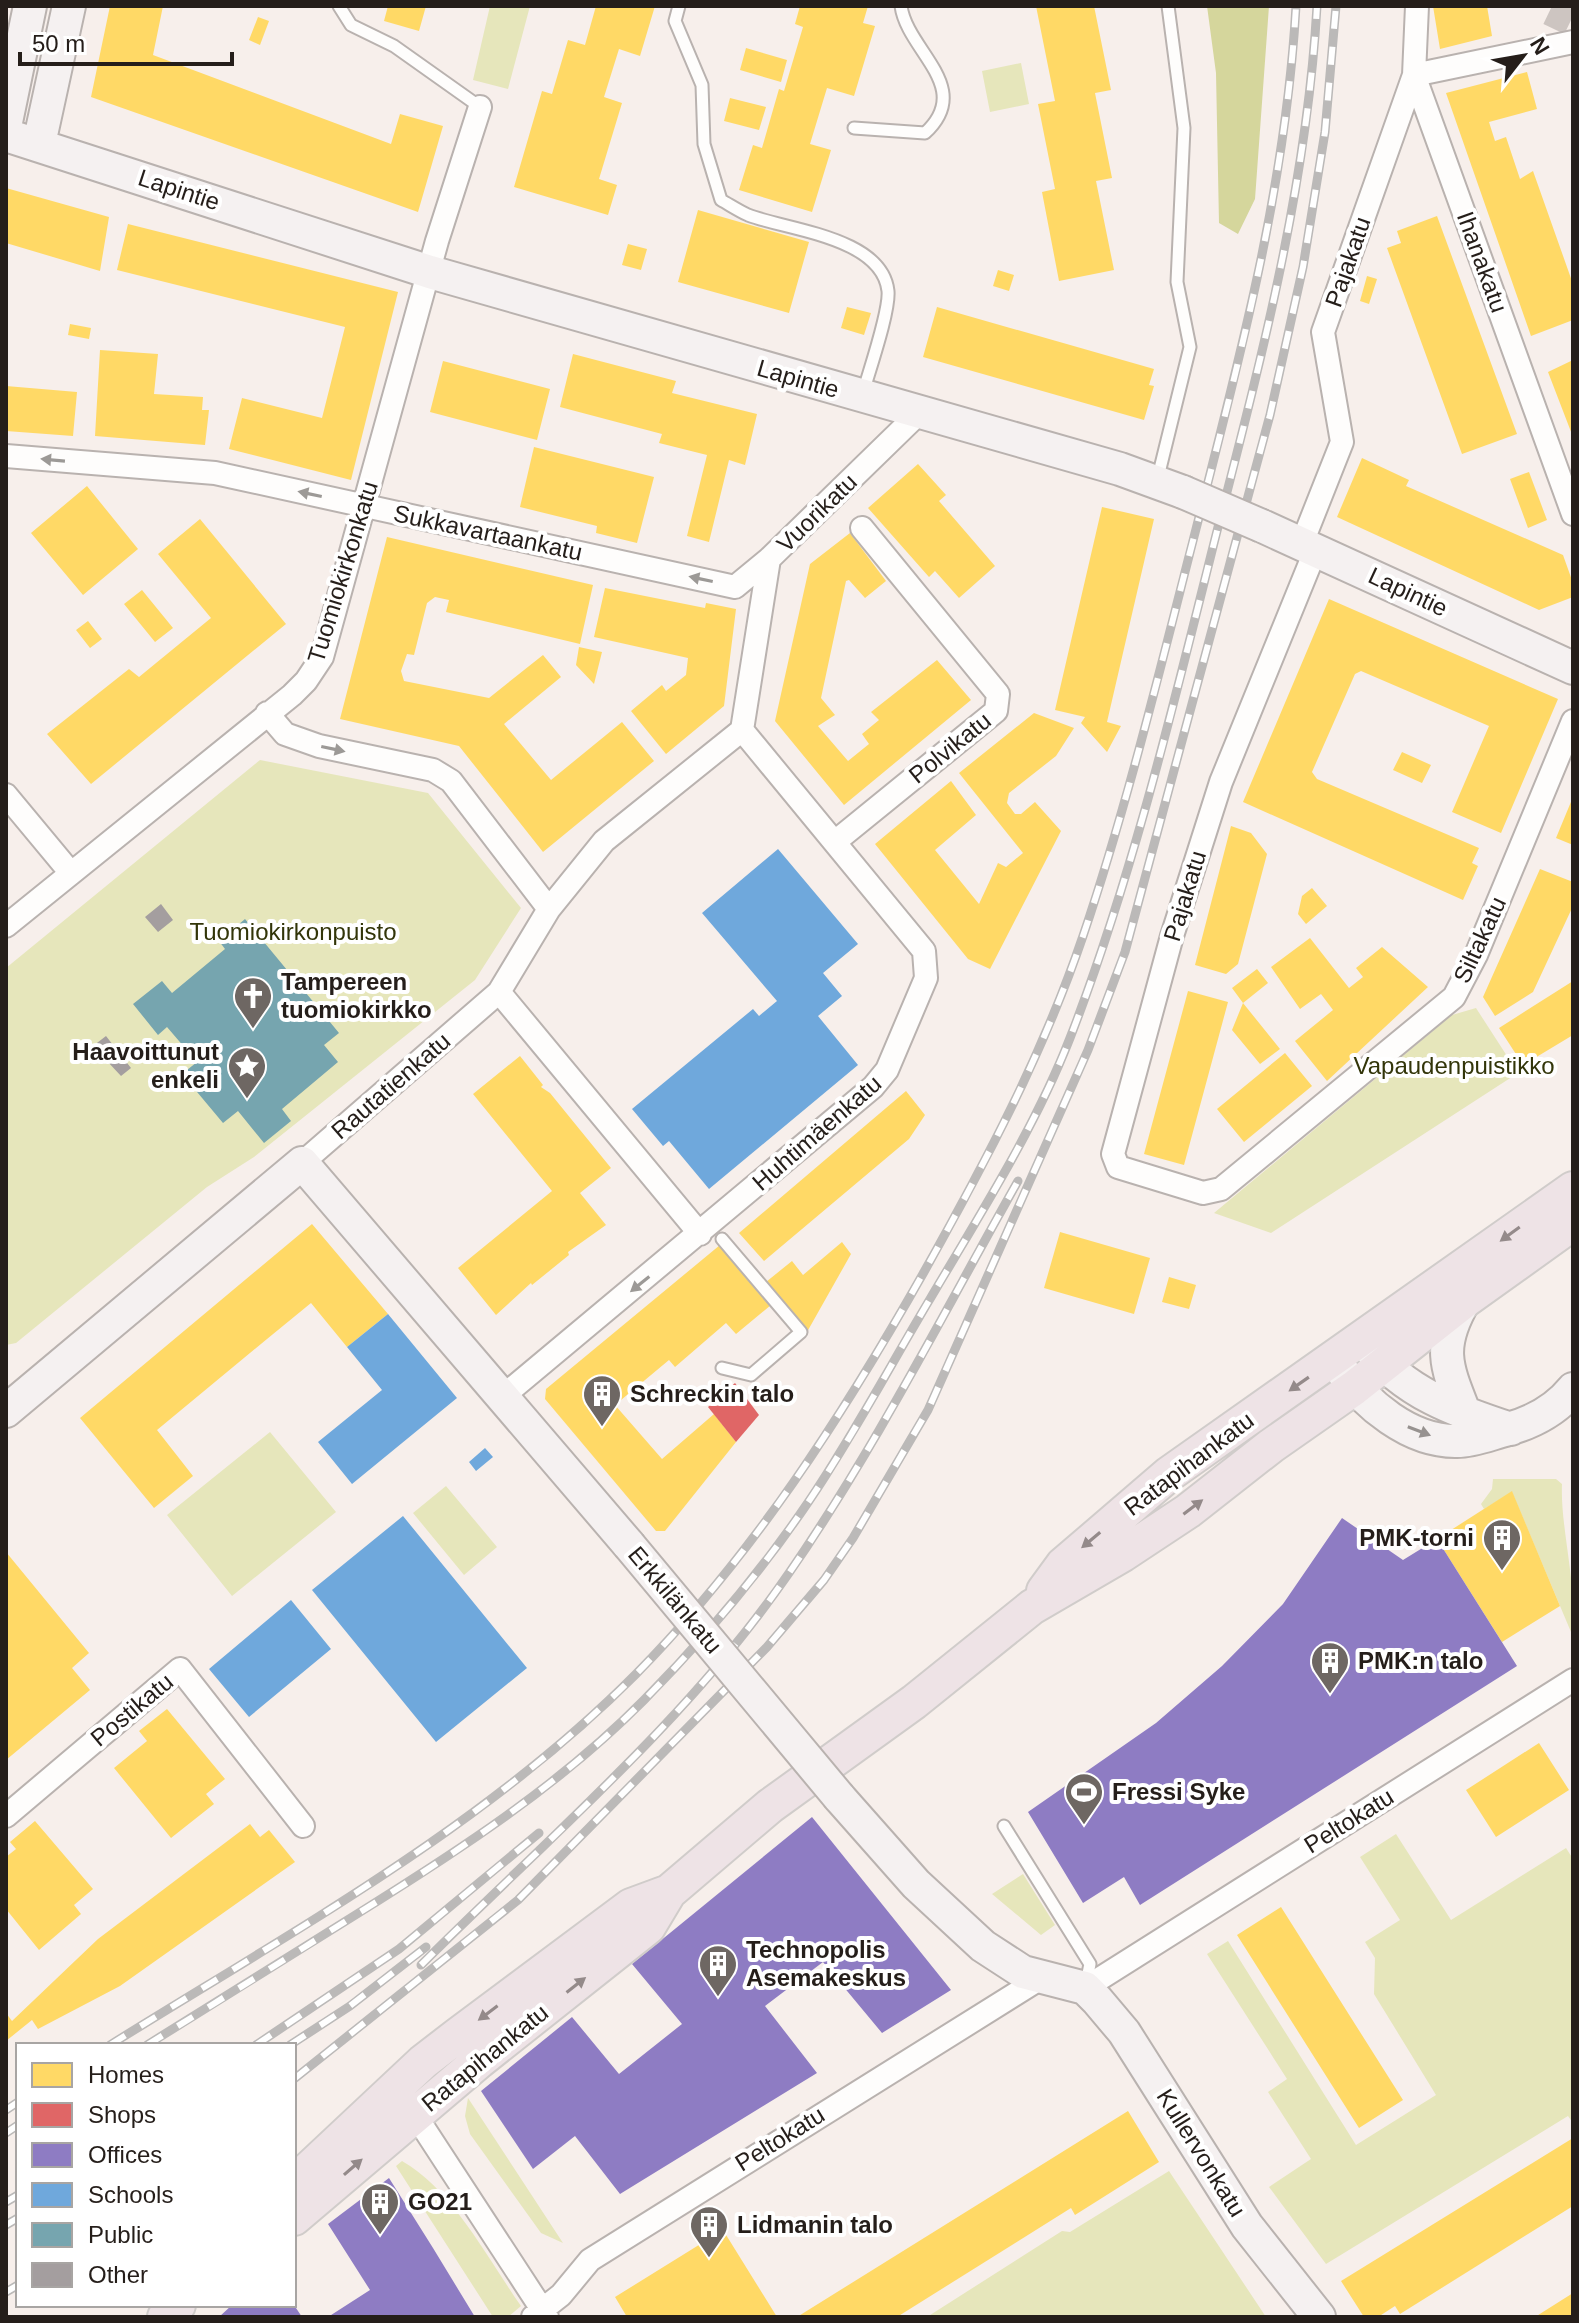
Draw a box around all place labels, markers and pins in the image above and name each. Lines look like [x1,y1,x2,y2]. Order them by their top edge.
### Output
place label: Tampereen tuomiokirkko [281,968,432,1023]
church icon: Tampereen tuomiokirkko [232,975,274,1030]
place label: Haavoittunut enkeli [72,1038,219,1093]
place icon: Haavoittunut enkeli [226,1045,268,1100]
building icon: Schreckin talo [581,1373,623,1428]
place label: Schreckin talo [630,1380,794,1407]
building icon: PMK-torni [1481,1517,1523,1572]
place label: PMK-torni [1359,1524,1474,1551]
building icon: PMK:n talo [1309,1640,1351,1695]
place label: PMK:n talo [1358,1647,1483,1674]
sports icon: Fressi Syke [1063,1771,1105,1826]
place label: Fressi Syke [1112,1778,1245,1805]
place label: Technopolis Asemakeskus [746,1936,906,1991]
building icon: Technopolis Asemakeskus [697,1943,739,1998]
building icon: GO21 [359,2181,401,2236]
place label: GO21 [408,2188,472,2215]
building icon: Lidmanin talo [688,2204,730,2259]
place label: Lidmanin talo [737,2211,893,2238]

